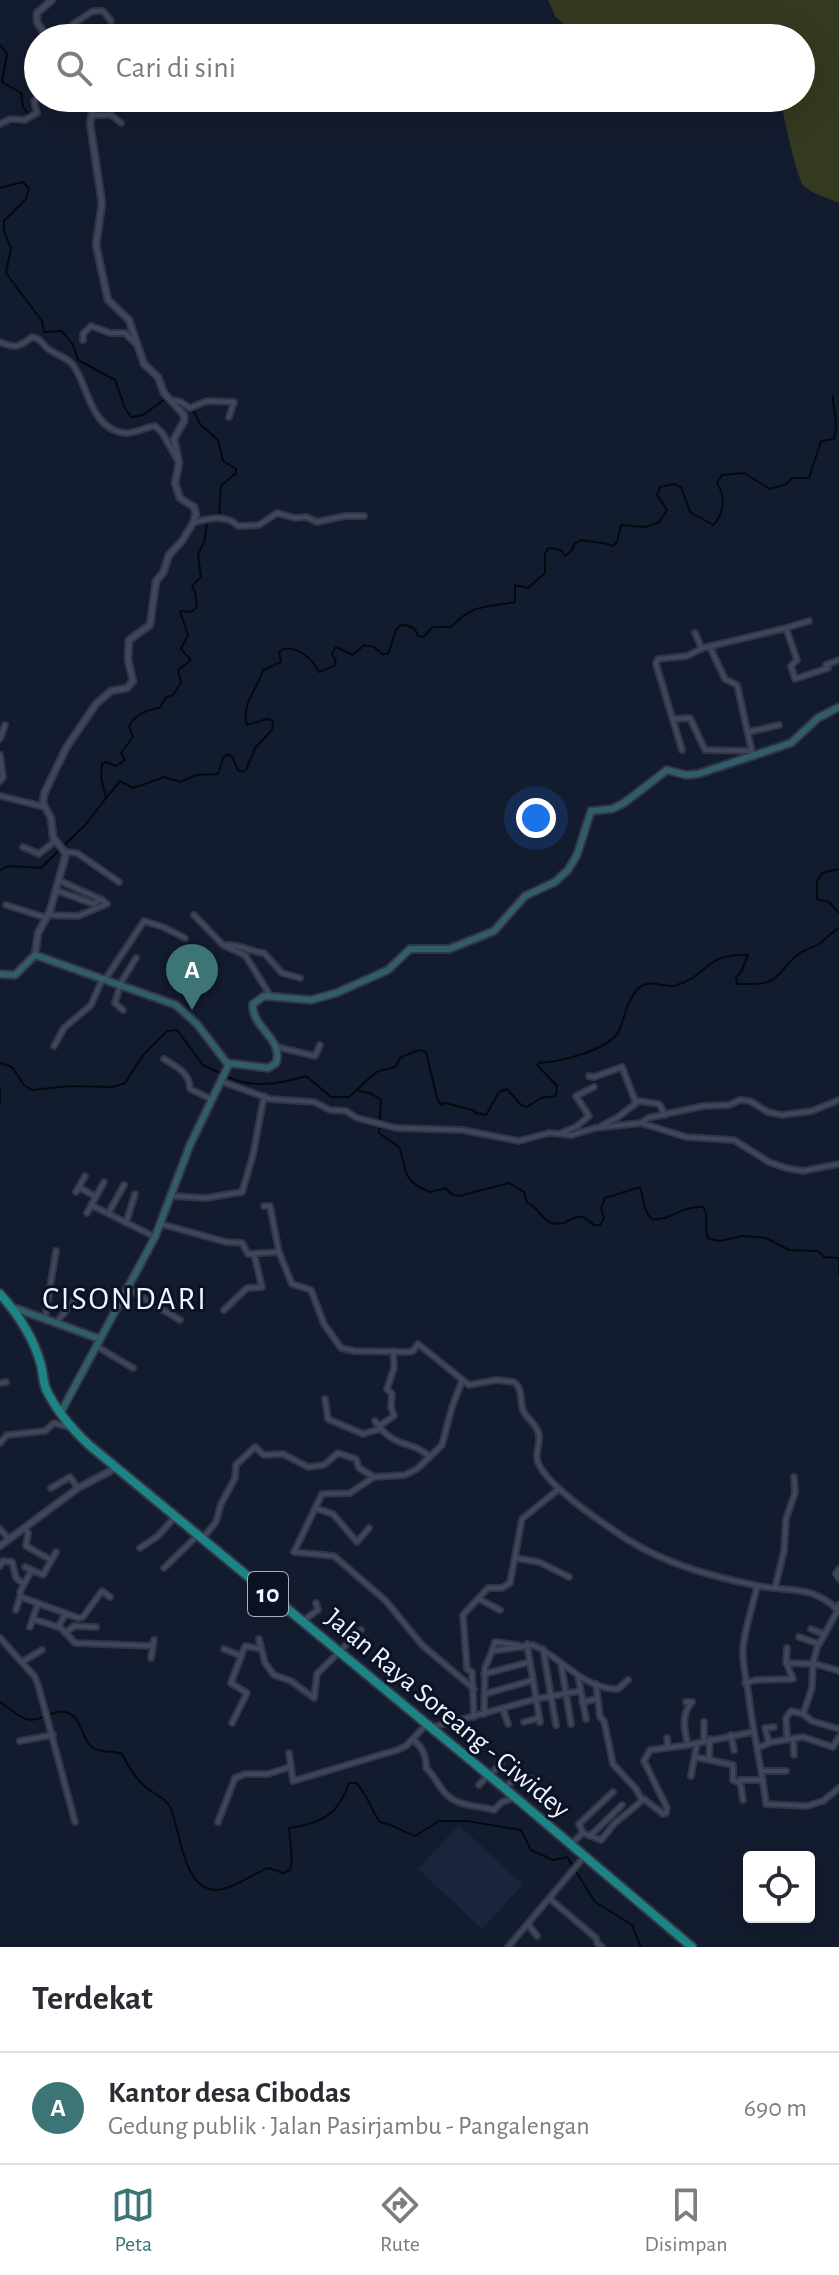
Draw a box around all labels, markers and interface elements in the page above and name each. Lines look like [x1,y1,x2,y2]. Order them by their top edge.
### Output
search box [24,24,815,112]
icon: search [52,46,96,90]
text: Cari di sini [116,53,236,83]
your location [516,798,556,838]
pin: A [166,944,218,1010]
district label: CISONDARI [42,1283,208,1315]
road number: 10 [248,1572,288,1616]
street label: Jalan Raya Soreang - Ciwidey [320,1604,574,1824]
map controls [743,1851,815,1923]
button: locate [743,1851,815,1923]
text: Terdekat [32,1982,153,2016]
text: Kantor desa Cibodas [108,2078,351,2108]
text: A [50,2095,66,2121]
text: 690 m [744,2095,807,2121]
text: Gedung publik · Jalan Pasirjambu - Pangalengan [108,2113,590,2139]
tab: Peta [111,2183,155,2257]
tab: Rute [378,2183,422,2257]
tab: Disimpan [645,2183,728,2257]

